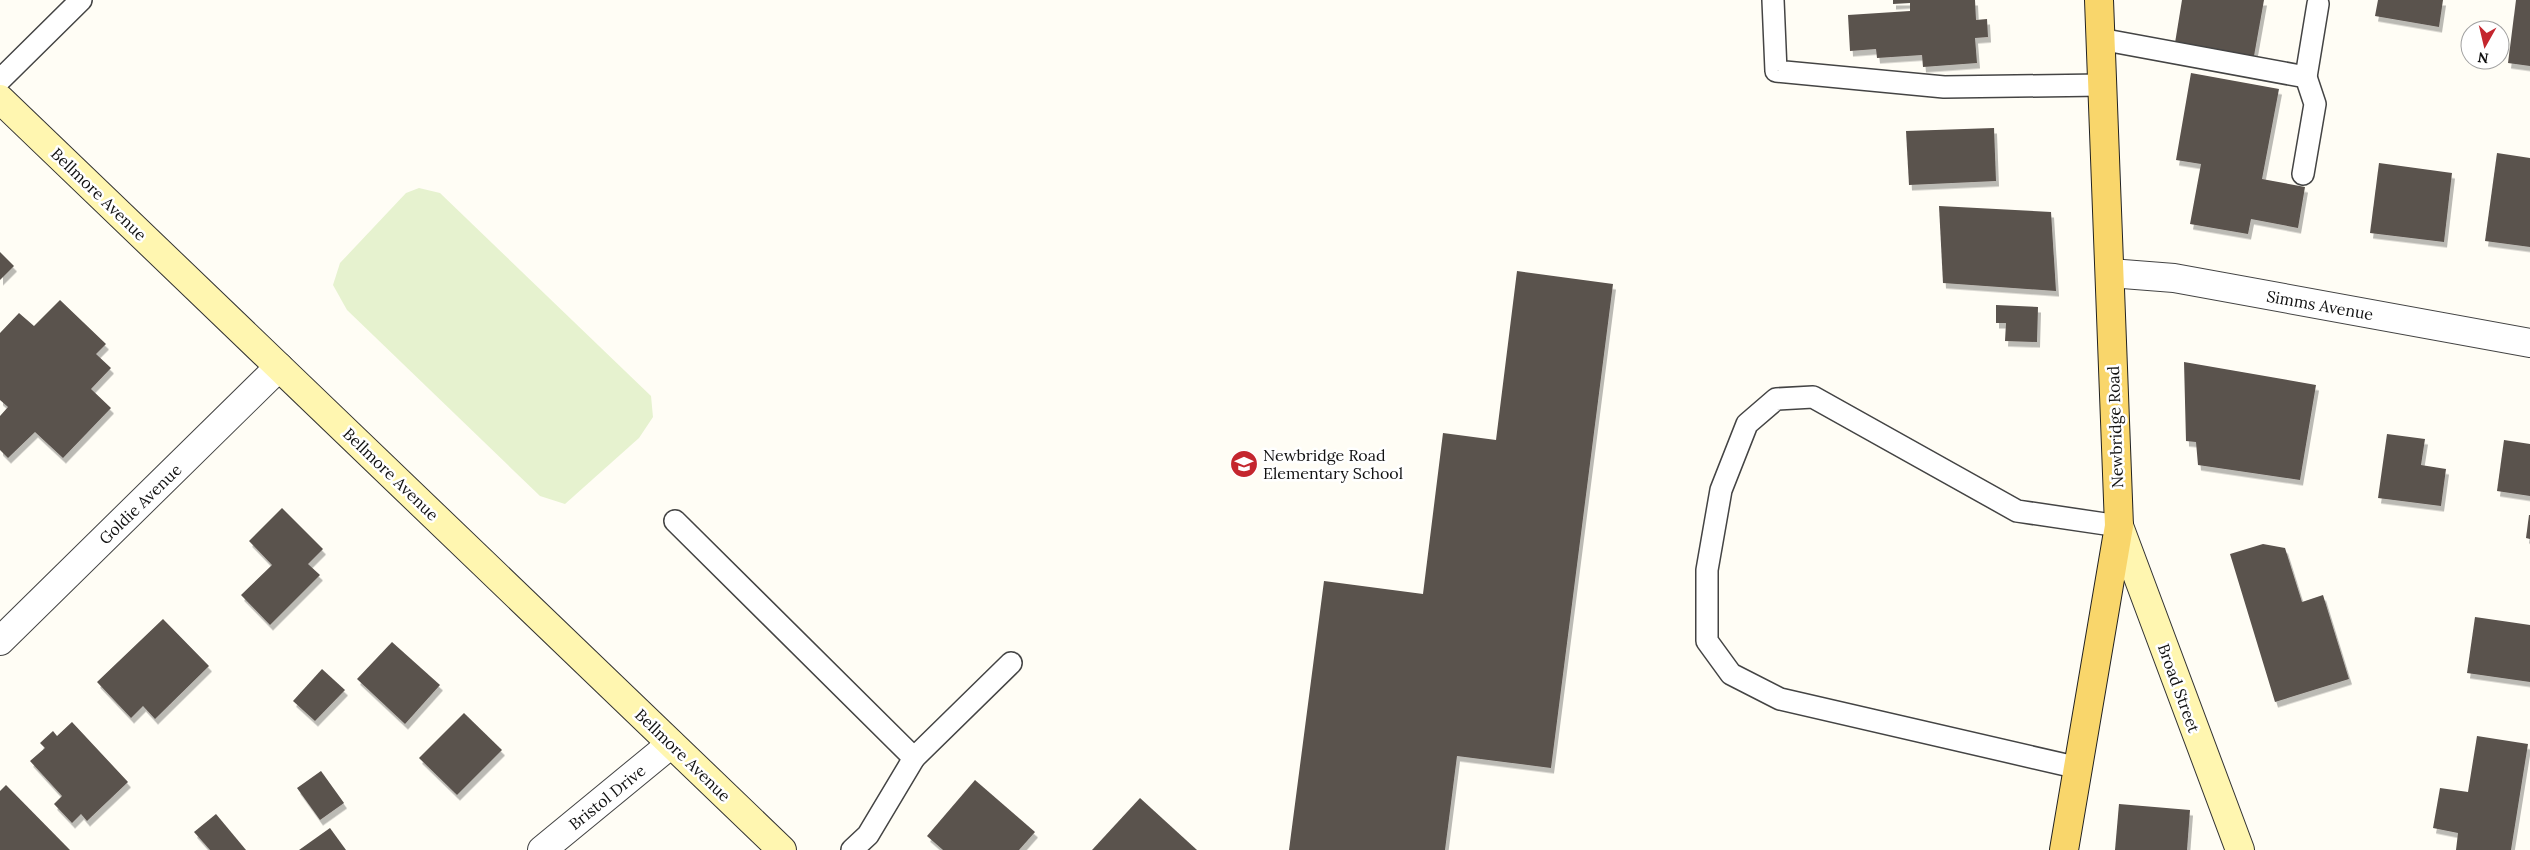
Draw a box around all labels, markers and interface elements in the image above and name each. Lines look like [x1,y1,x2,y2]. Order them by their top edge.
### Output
north arrow [2460,20,2510,70]
text: N [2476,48,2490,68]
street label: Bellmore Avenue [47,143,151,245]
street label: Simms Avenue [2265,286,2375,324]
street label: Newbridge Road [2103,365,2127,489]
street label: Bellmore Avenue [339,423,443,525]
place label: Newbridge Road Elementary School [1263,445,1403,483]
school or university icon: Newbridge Road Elementary School [1229,449,1259,479]
street label: Goldie Avenue [95,459,186,548]
street label: Broad Street [2154,641,2205,736]
street label: Bellmore Avenue [631,704,735,806]
street label: Bristol Drive [565,760,650,834]

